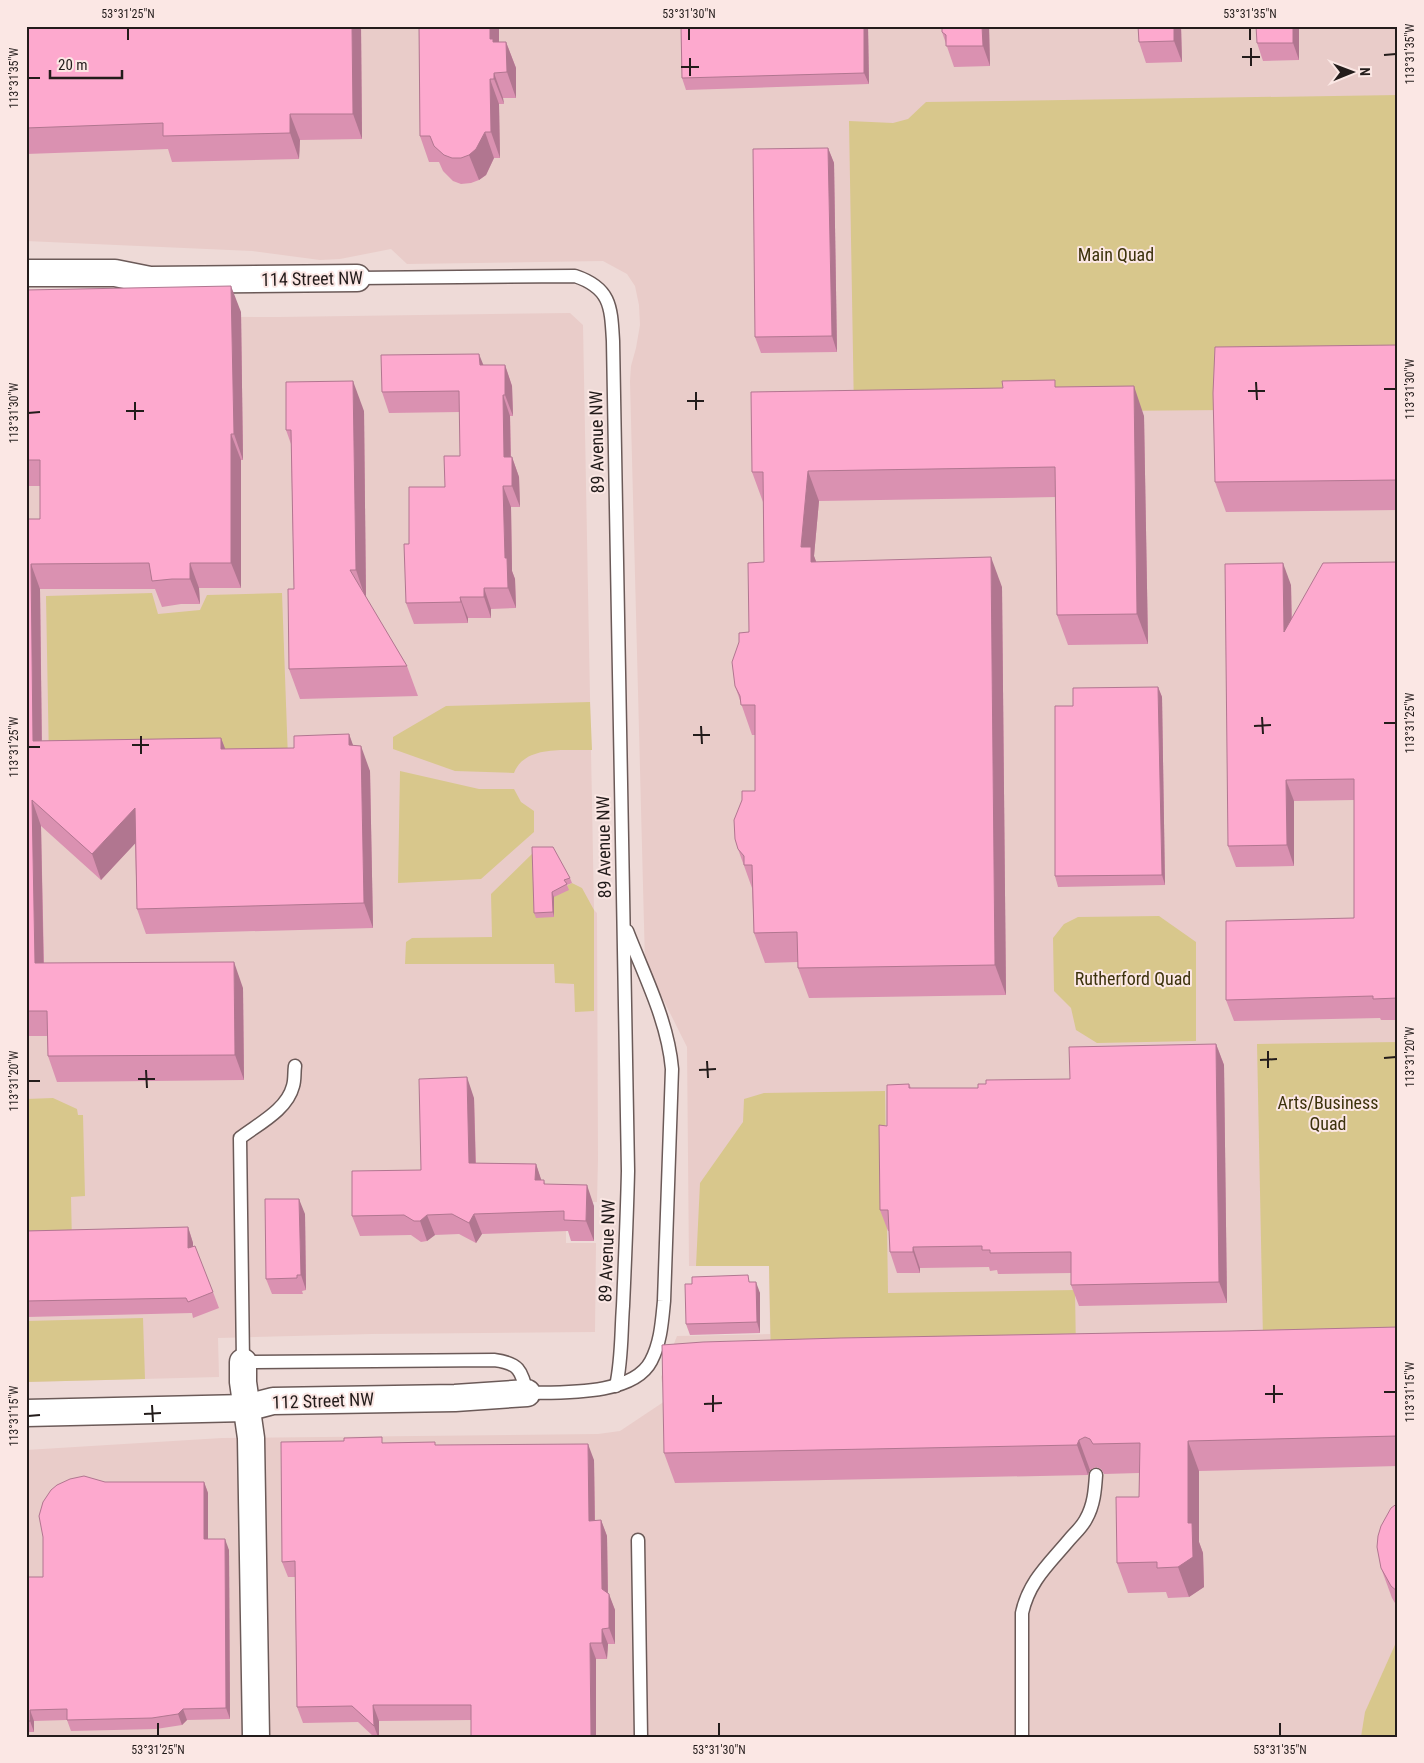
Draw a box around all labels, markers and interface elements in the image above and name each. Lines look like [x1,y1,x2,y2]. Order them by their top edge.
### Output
text: 53°31'25"N [101,7,155,21]
text: 53°31'30"N [662,7,716,21]
text: 53°31'35"N [1223,7,1277,21]
text: 113°31'35"W [1403,23,1417,85]
text: 113°31'35"W [7,47,21,109]
scale bar [50,48,122,80]
north arrow [1326,48,1376,98]
text: 20 m [58,56,88,74]
text: N [1357,67,1373,76]
park label: Main Quad [1078,244,1154,265]
street label: 114 Street NW [261,267,363,290]
text: 113°31'30"W [1403,358,1417,420]
text: 113°31'30"W [7,382,21,444]
street label: 89 Avenue NW [585,390,608,494]
text: 113°31'25"W [1403,692,1417,754]
text: 113°31'25"W [7,716,21,778]
street label: 89 Avenue NW [592,795,615,899]
park label: Rutherford Quad [1075,968,1191,989]
text: 113°31'20"W [1403,1026,1417,1088]
text: 113°31'20"W [7,1050,21,1112]
park label: Arts/Business Quad [1278,1092,1378,1134]
street label: 89 Avenue NW [594,1199,619,1303]
text: 113°31'15"W [1403,1361,1417,1423]
text: 113°31'15"W [7,1385,21,1447]
street label: 112 Street NW [272,1388,375,1413]
text: 53°31'25"N [131,1743,185,1757]
text: 53°31'30"N [692,1743,746,1757]
text: 53°31'35"N [1253,1743,1307,1757]

